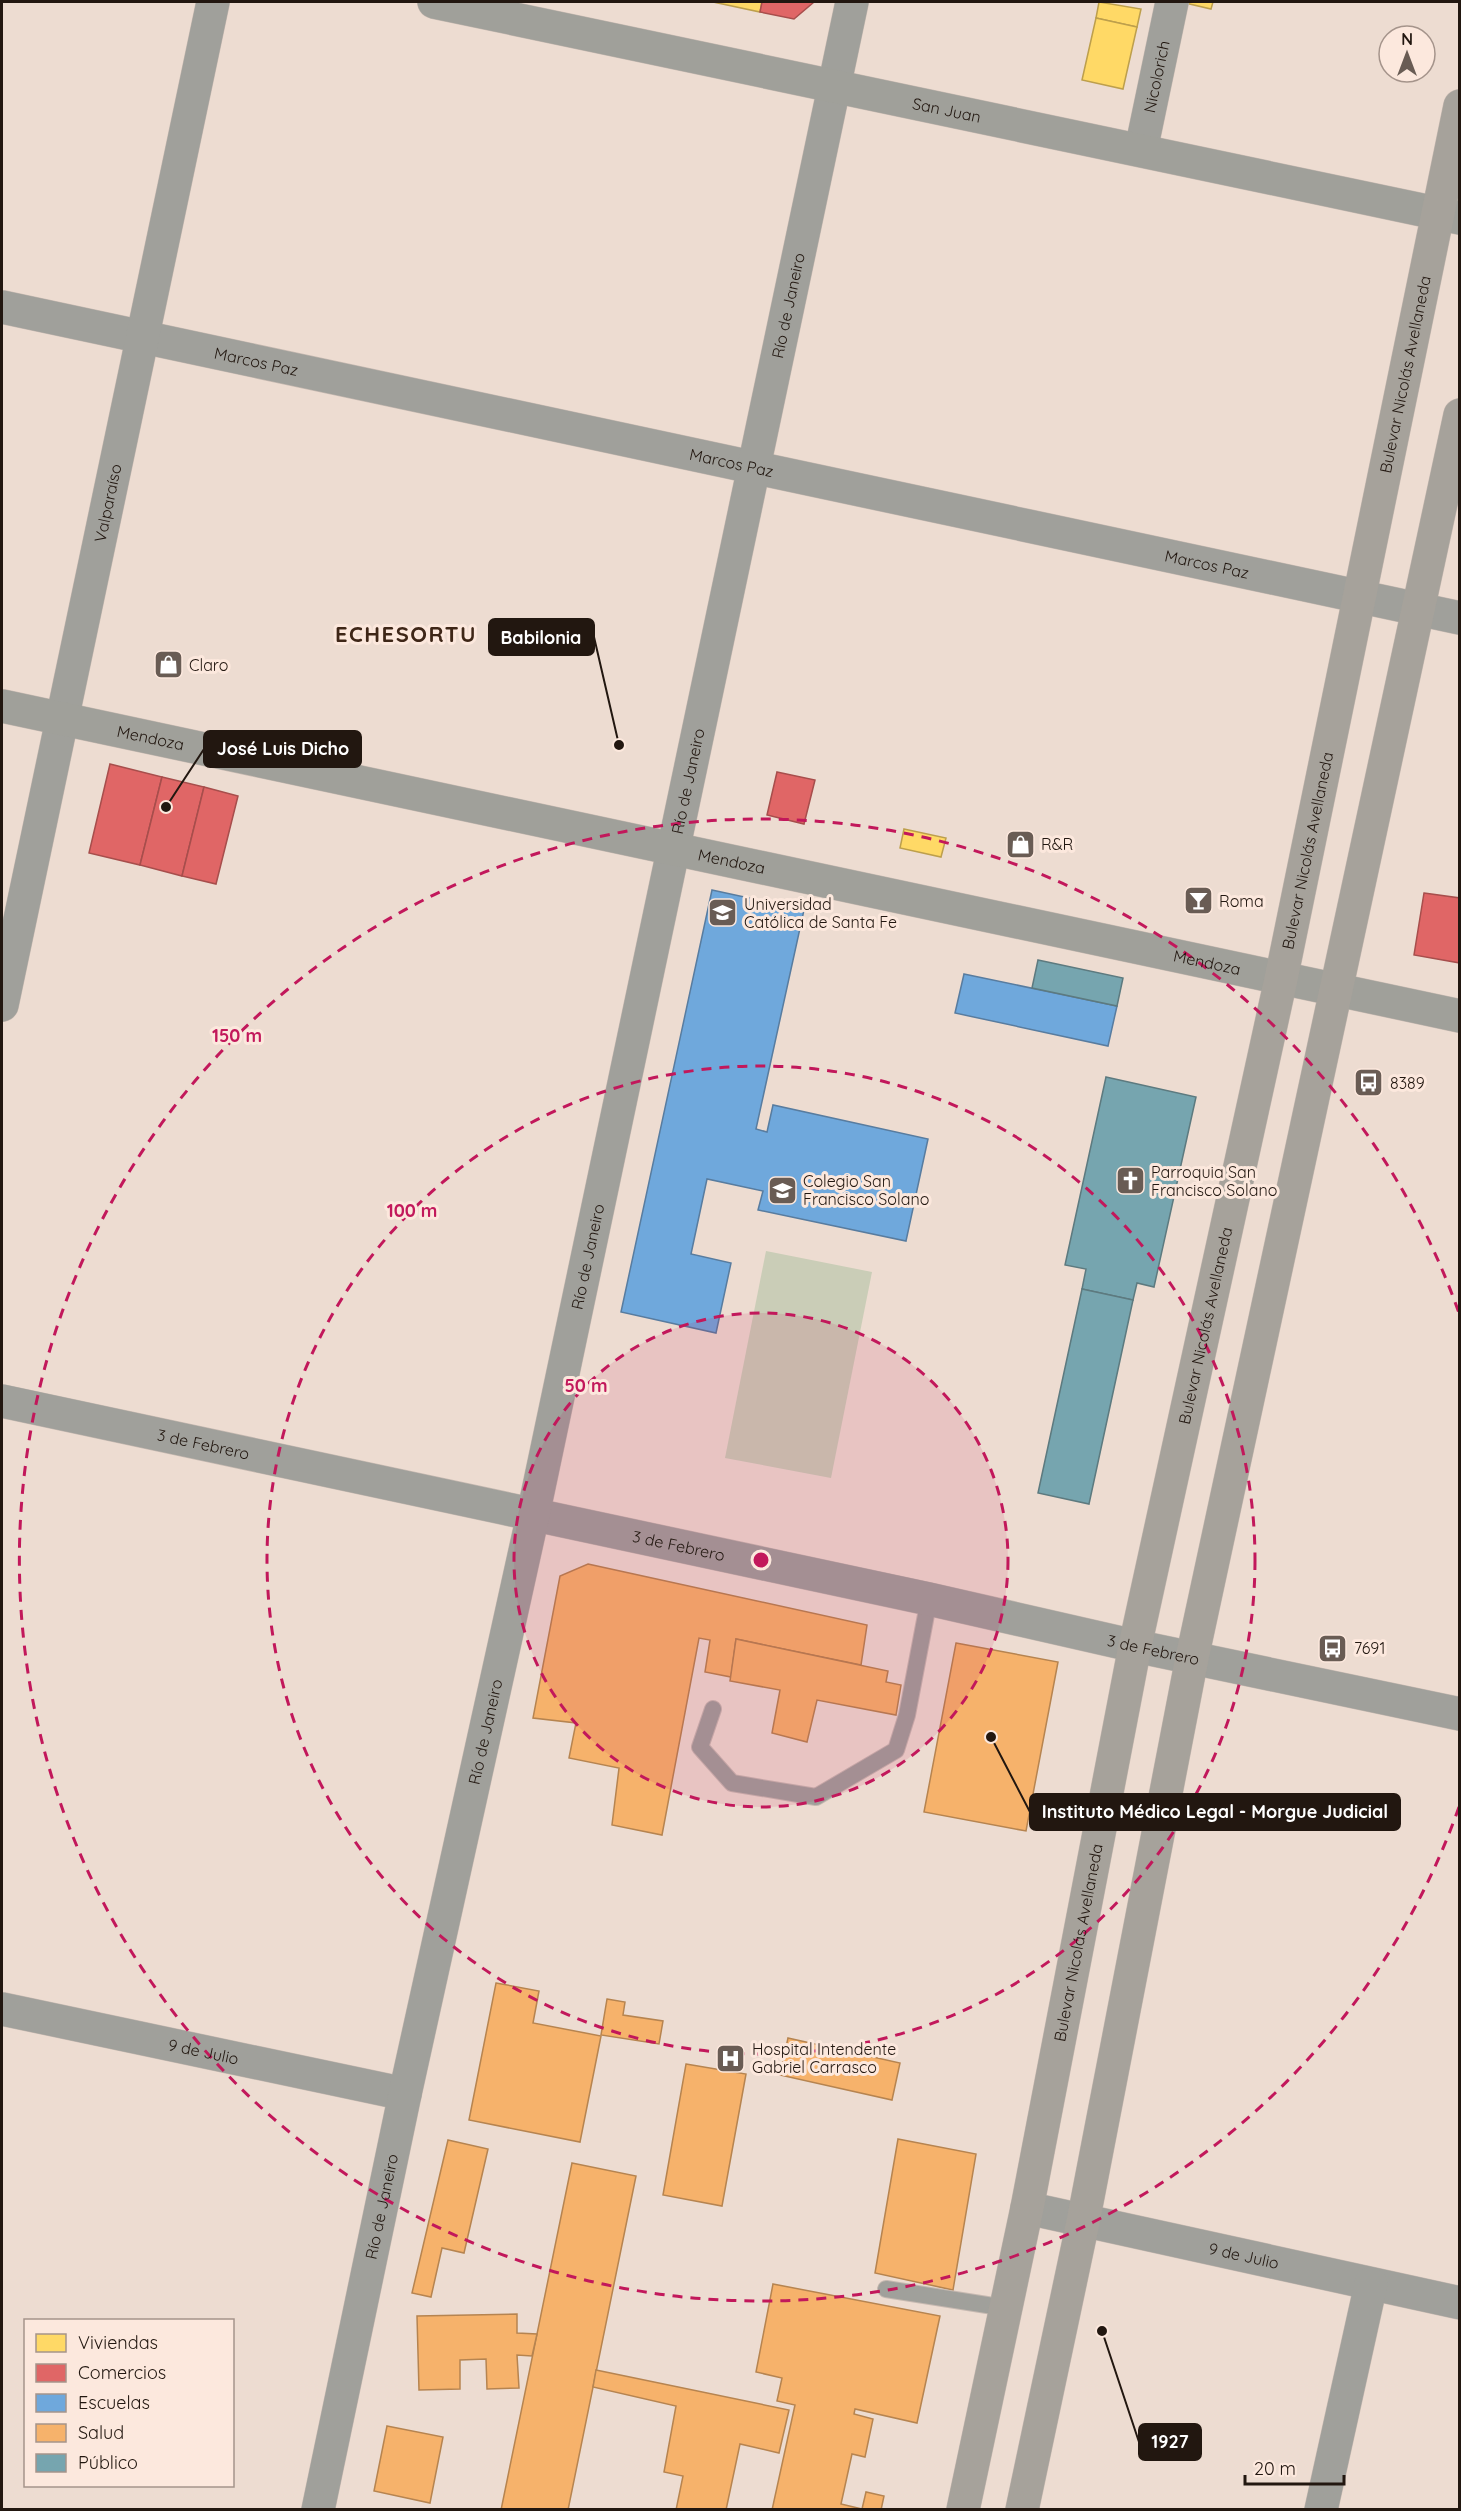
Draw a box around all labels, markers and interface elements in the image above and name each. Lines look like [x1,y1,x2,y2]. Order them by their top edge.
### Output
north arrow [1377,24,1437,84]
text: N [1401,29,1413,49]
street label: Nicolorich [1139,39,1174,114]
street label: San Juan [911,93,983,127]
street label: Río de Janeiro [767,251,809,360]
street label: Bulevar Nicolás Avellaneda [1375,274,1435,475]
street label: Marcos Paz [212,343,300,380]
street label: Marcos Paz [688,444,775,481]
street label: Valparaíso [90,462,126,544]
street label: Marcos Paz [1163,545,1251,583]
callout: Babilonia [489,619,594,655]
district label: ECHESORTU [335,620,477,648]
text: Babilonia [501,626,581,649]
shop icon: Claro [152,649,184,681]
place label: Claro [189,655,228,675]
street label: Mendoza [115,721,186,754]
street label: Río de Janeiro [667,726,709,836]
callout: José Luis Dicho [204,731,361,767]
text: José Luis Dicho [217,737,349,760]
street label: Bulevar Nicolás Avellaneda [1277,750,1337,951]
shop icon: R&R [1004,828,1036,860]
place label: R&R [1041,834,1073,854]
street label: Mendoza [696,844,767,878]
bar icon: Roma [1182,885,1214,917]
place label: Roma [1219,891,1264,911]
place label: Universidad Católica de Santa Fe [744,894,897,932]
school or university icon: Universidad Católica de Santa Fe [707,897,739,929]
street label: Mendoza [1172,945,1242,979]
text: 150 m [212,1024,262,1047]
bus stop icon: 8389 [1353,1067,1385,1099]
place label: 8389 [1390,1073,1425,1093]
place label: Parroquia San Francisco Solano [1151,1162,1277,1200]
church icon: Parroquia San Francisco Solano [1114,1165,1146,1197]
place label: Colegio San Francisco Solano [803,1171,929,1209]
school or university icon: Colegio San Francisco Solano [766,1174,798,1206]
text: 100 m [387,1199,437,1222]
street label: Río de Janeiro [567,1202,608,1311]
street label: Bulevar Nicolás Avellaneda [1174,1225,1236,1426]
text: 50 m [564,1374,608,1397]
street label: 3 de Febrero [155,1424,251,1464]
street label: 3 de Febrero [631,1526,727,1565]
centre of rings [751,1550,771,1570]
street label: 3 de Febrero [1105,1630,1201,1669]
bus stop icon: 7691 [1317,1632,1349,1664]
place label: 7691 [1354,1638,1385,1658]
street label: Río de Janeiro [464,1677,506,1786]
callout: Instituto Médico Legal - Morgue Judicial [1030,1794,1400,1830]
text: Instituto Médico Legal - Morgue Judicial [1042,1800,1388,1823]
street label: Bulevar Nicolás Avellaneda [1049,1842,1107,2043]
street label: 9 de Julio [167,2034,241,2069]
place label: Hospital Intendente Gabriel Carrasco [752,2039,896,2077]
hospital icon: Hospital Intendente Gabriel Carrasco [715,2042,747,2074]
street label: Río de Janeiro [361,2152,402,2261]
street label: 9 de Julio [1207,2238,1281,2273]
legend [24,2319,234,2487]
text: Viviendas [78,2331,158,2354]
text: Comercios [78,2361,166,2384]
text: Escuelas [78,2391,150,2414]
text: Salud [78,2421,124,2444]
callout: 1927 [1139,2424,1201,2460]
text: 1927 [1151,2430,1189,2453]
scale bar [1245,2448,1344,2486]
text: Público [78,2451,138,2474]
text: 20 m [1254,2457,1296,2480]

